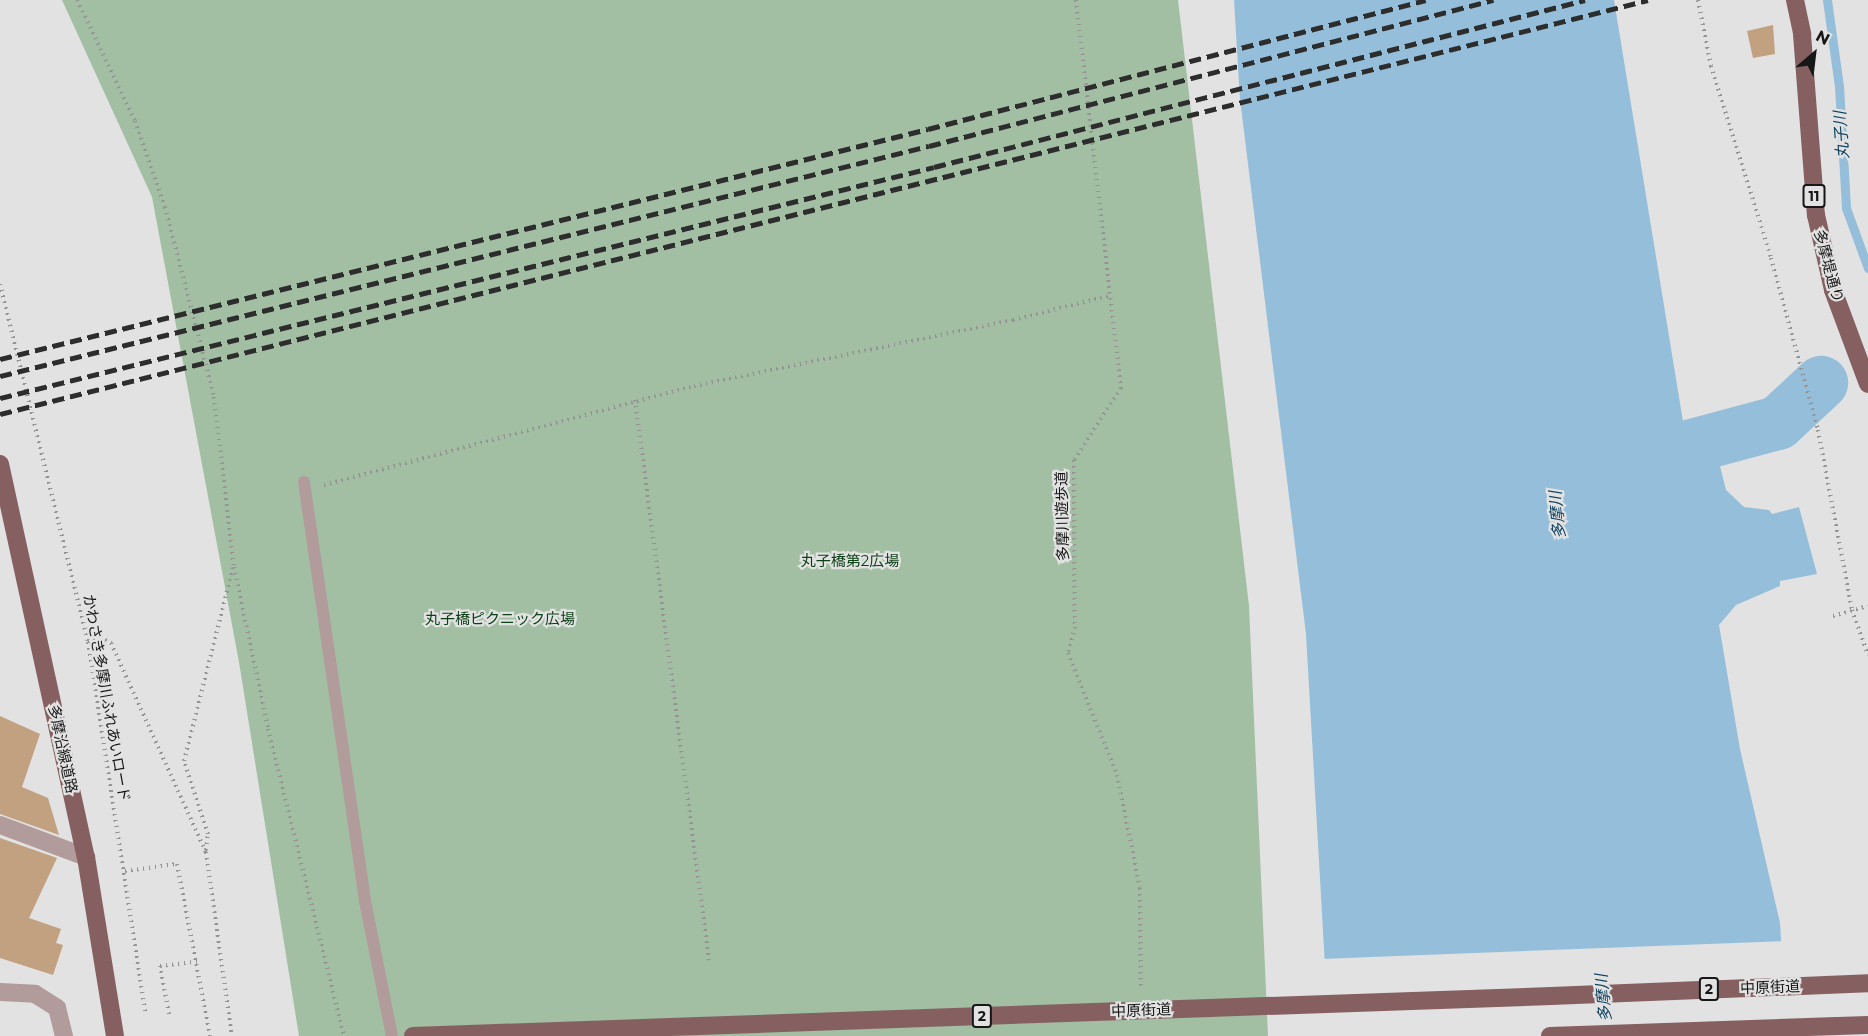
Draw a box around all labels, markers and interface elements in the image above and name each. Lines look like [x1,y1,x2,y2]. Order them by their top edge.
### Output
north arrow [1784,24,1844,84]
text: N [1813,26,1833,49]
water label: 丸子川 [1831,110,1853,160]
road number: 11 [1802,185,1826,207]
street label: 多摩堤通り [1811,227,1847,305]
street label: 多摩川遊歩道 [1052,471,1072,561]
water label: 多摩川 [1546,490,1570,540]
park label: 丸子橋第2広場 [801,552,899,570]
street label: かわさき多摩川ふれあいロード [80,593,134,803]
park label: 丸子橋ピクニック広場 [425,610,575,628]
street label: 多摩沿線道路 [45,703,81,795]
water label: 多摩川 [1592,973,1616,1023]
street label: 中原街道 [1740,977,1800,997]
road number: 2 [1698,978,1720,1000]
street label: 中原街道 [1111,1000,1171,1020]
road number: 2 [972,1005,992,1027]

